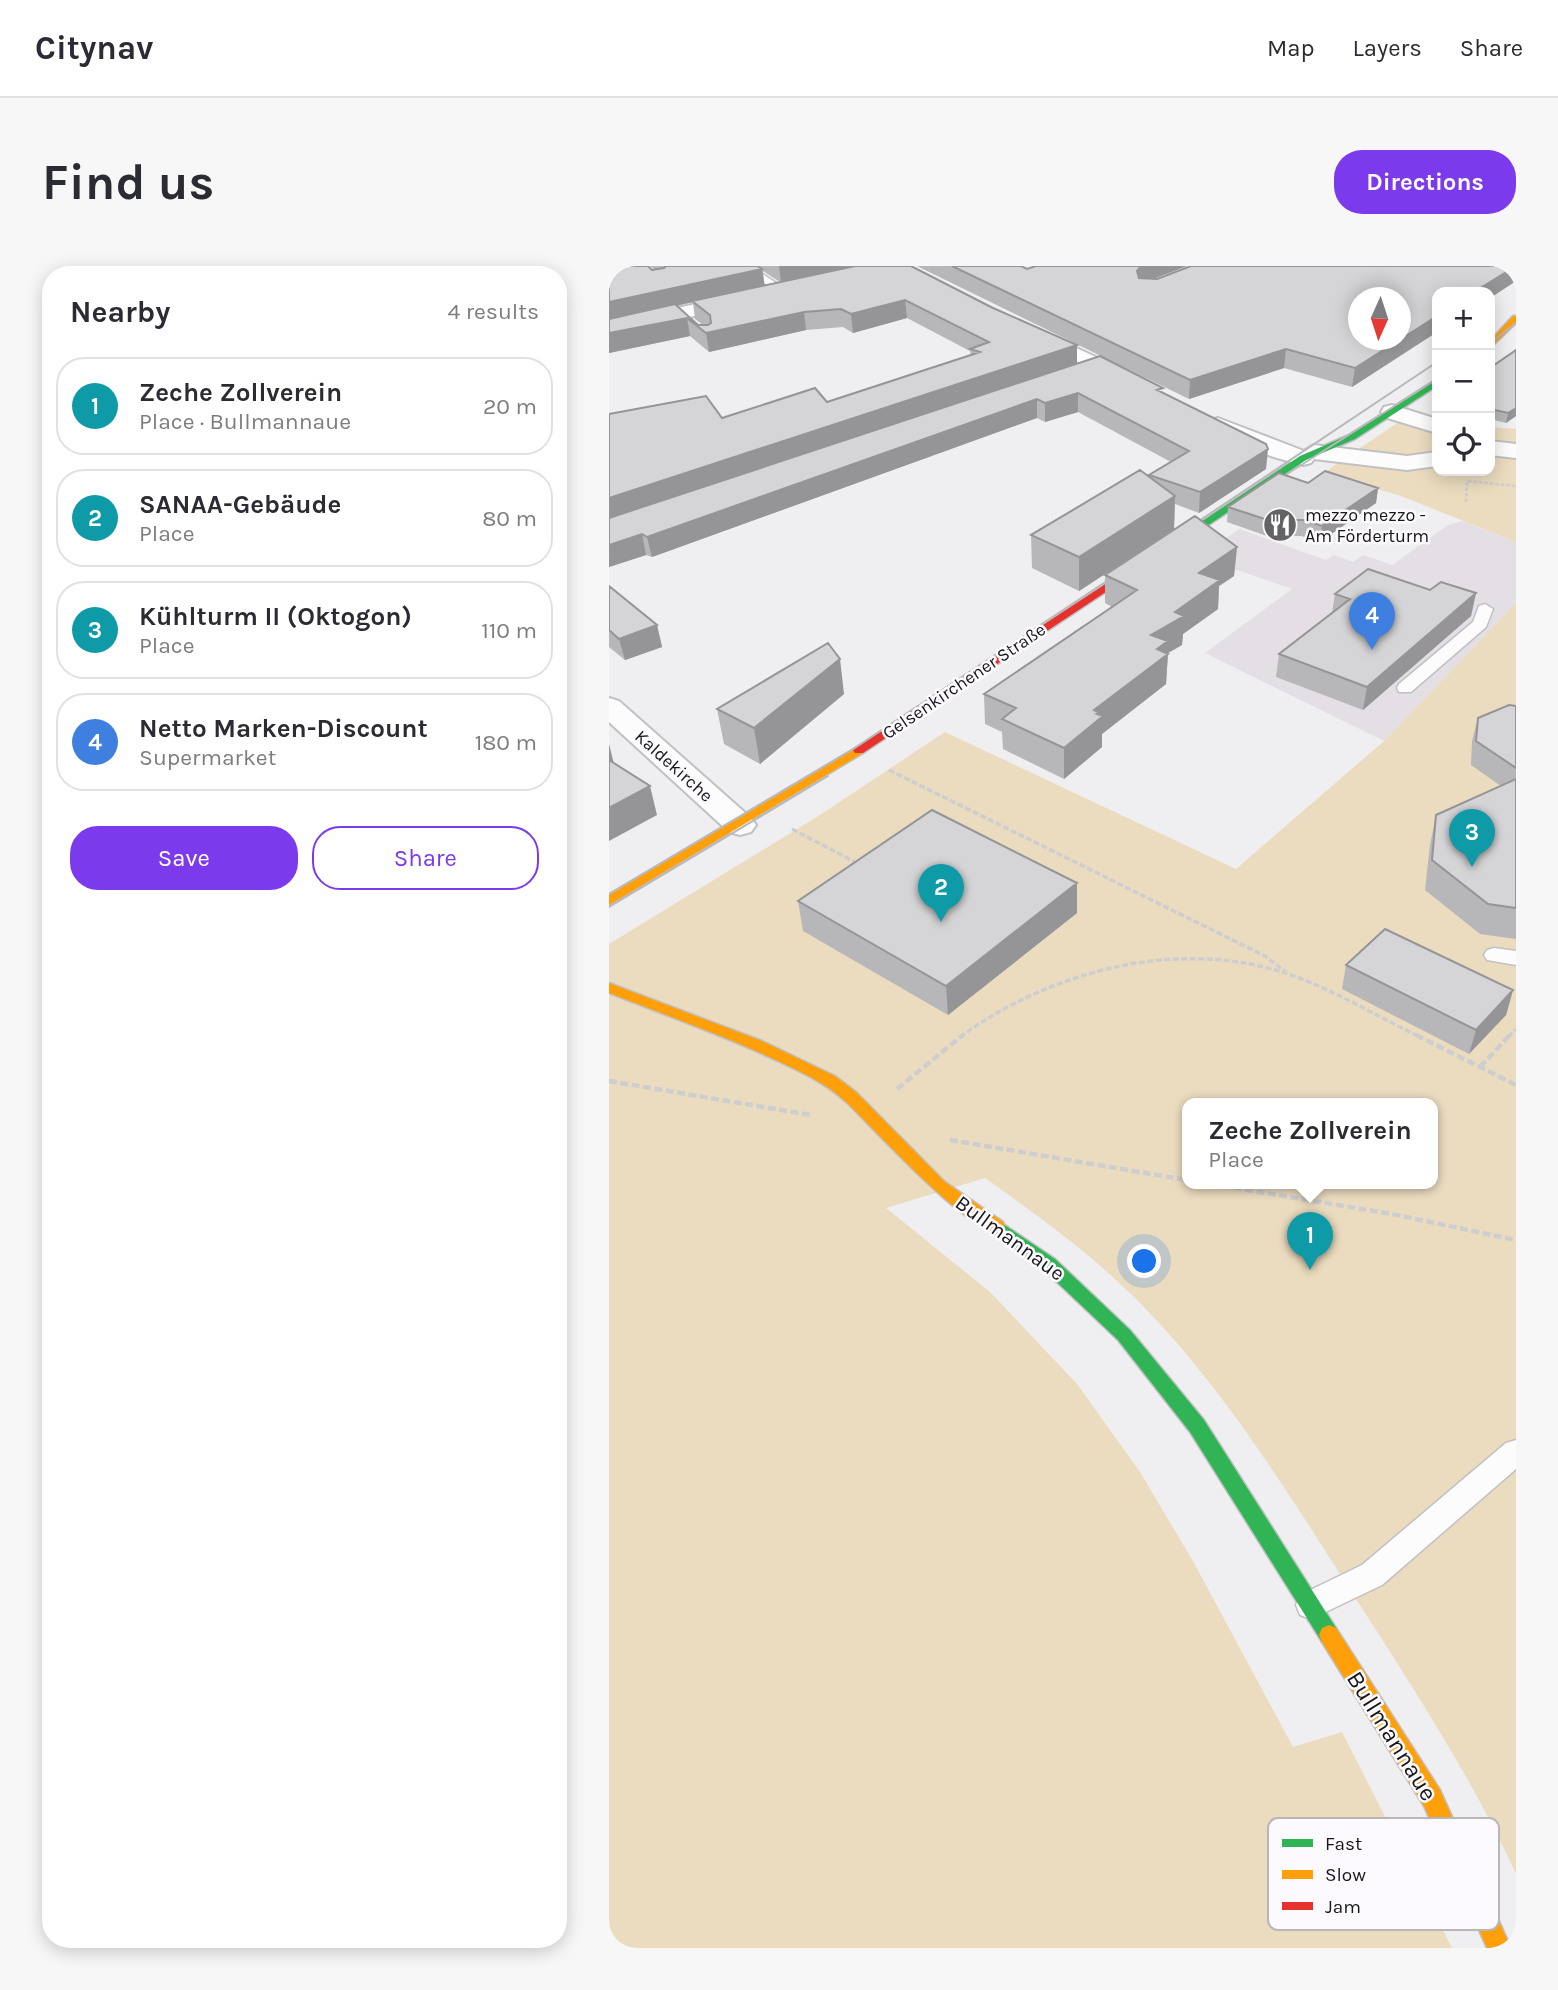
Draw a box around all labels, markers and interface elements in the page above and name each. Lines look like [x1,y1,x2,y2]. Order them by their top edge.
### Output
text: Citynav [35,29,153,67]
text: Map [1267,34,1315,62]
text: Layers [1353,34,1422,62]
text: Share [1460,34,1523,62]
button: Directions [1334,150,1516,214]
text: Find us [42,154,214,211]
north arrow [1348,287,1411,350]
map controls [1432,287,1495,476]
button: + [1432,287,1495,350]
text: Nearby [70,294,170,330]
text: 4 results [447,298,539,325]
button: − [1432,350,1495,413]
text: Zeche Zollverein [139,377,342,408]
text: 1 [91,393,99,420]
text: 20 m [483,393,537,420]
text: Place · Bullmannaue [139,408,351,435]
button: locate [1432,413,1495,476]
text: SANAA-Gebäude [139,489,341,520]
place label: mezzo mezzo - Am Förderturm [1305,504,1429,547]
text: 2 [88,505,102,532]
text: 80 m [482,505,537,532]
restaurant icon: mezzo mezzo - Am Förderturm [1261,506,1299,544]
text: Place [139,520,195,547]
pin: 4 [1349,592,1395,650]
text: Kühlturm II (Oktogon) [139,601,412,632]
text: 3 [88,617,102,644]
text: 110 m [481,617,537,644]
street label: Gelsenkirchener Straße [878,618,1050,744]
text: Place [139,632,195,659]
text: Netto Marken-Discount [139,713,428,744]
street label: Kaldekirche [631,725,717,807]
text: 4 [88,729,102,756]
text: 180 m [475,729,537,756]
text: Supermarket [139,744,276,771]
pin: 3 [1449,809,1495,867]
button: Save [70,826,298,890]
button: Share [312,826,539,890]
pin: 2 [918,864,964,922]
popup [1182,1098,1438,1189]
text: Zeche Zollverein [1208,1115,1412,1146]
text: Place [1208,1146,1264,1173]
street label: Bullmannaue [951,1190,1069,1286]
pin: 1 [1287,1212,1333,1270]
your location [1127,1244,1161,1278]
street label: Bullmannaue [1341,1666,1443,1806]
legend [1268,1818,1499,1930]
text: Fast [1325,1833,1362,1855]
text: Slow [1325,1864,1366,1886]
text: Jam [1325,1896,1361,1918]

